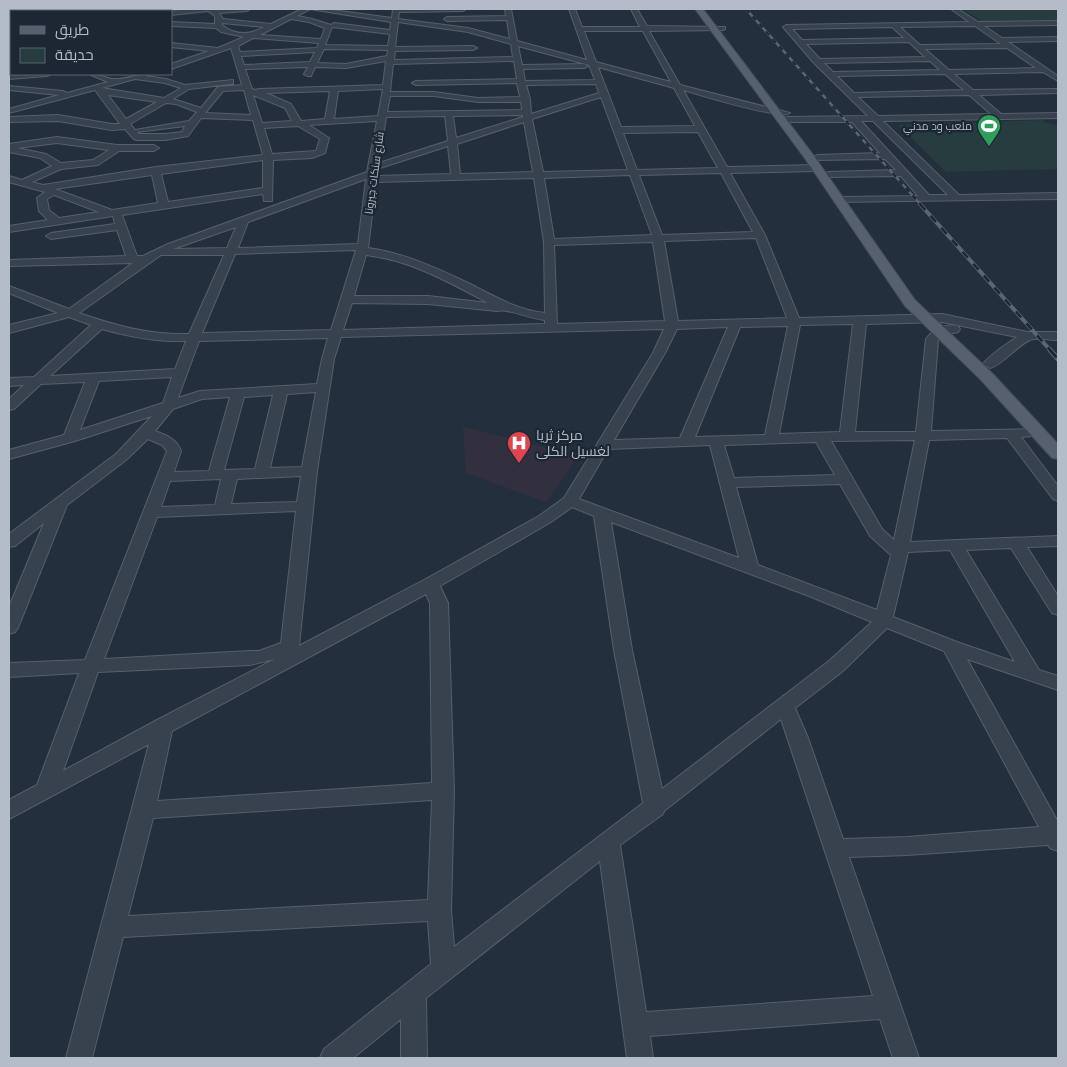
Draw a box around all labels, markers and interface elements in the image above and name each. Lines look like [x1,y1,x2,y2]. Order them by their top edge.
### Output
legend [10,10,172,75]
text: طريق [55,20,89,40]
text: حديقة [55,45,94,63]
sports icon: ملعب ود مدني [976,113,1002,147]
place label: ملعب ود مدني [903,119,972,135]
street label: شارع سنكات جبرونا [361,131,388,215]
place label: مركز ثريا لغسيل الكلى [536,426,610,459]
hospital icon: مركز ثريا لغسيل الكلى [506,430,532,464]

